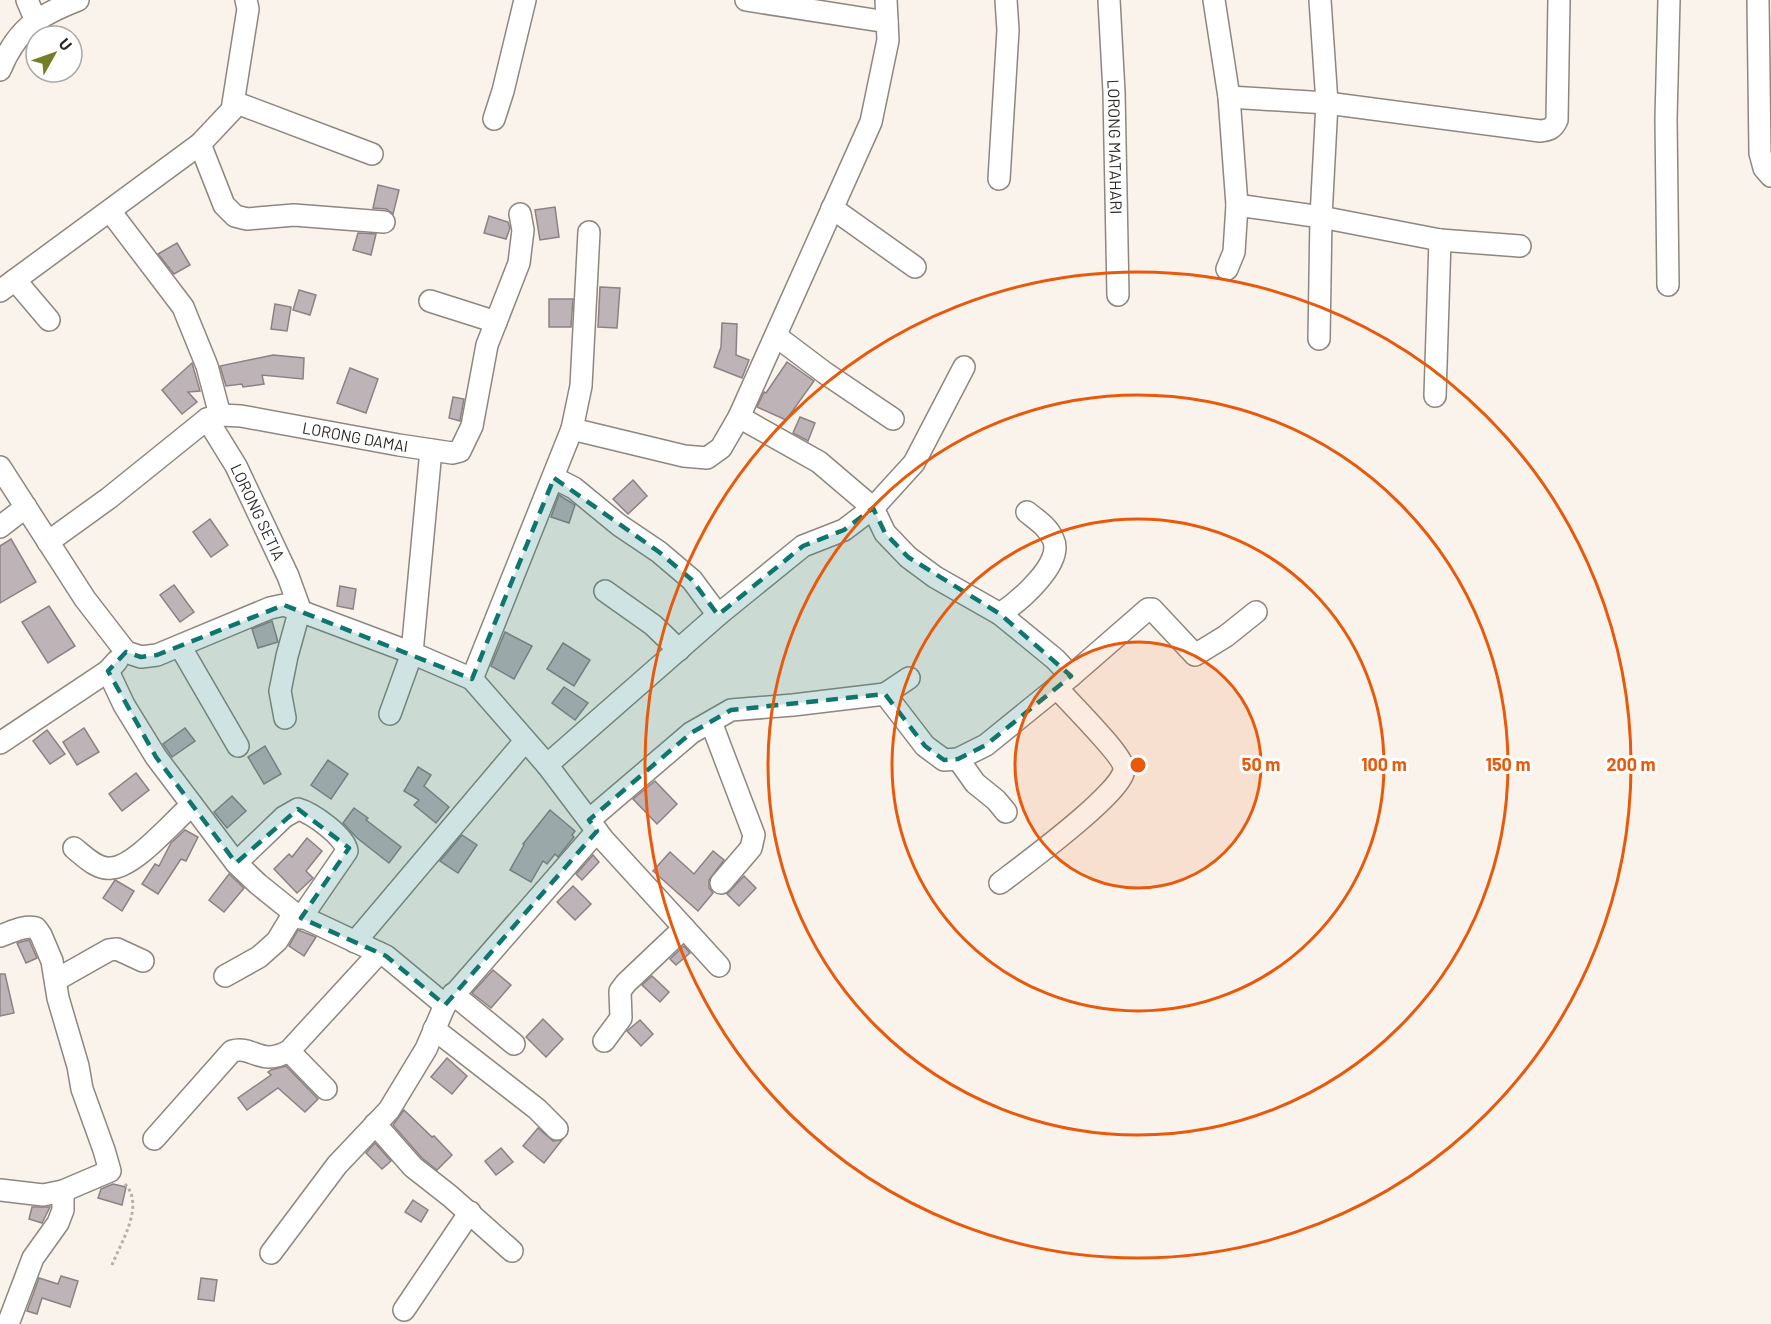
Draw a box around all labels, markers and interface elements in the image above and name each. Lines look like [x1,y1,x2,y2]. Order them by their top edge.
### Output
north arrow [24,24,84,84]
text: U [55,34,76,54]
street label: LORONG MATAHARI [1104,79,1126,214]
street label: LORONG DAMAI [301,417,410,455]
street label: LORONG SETIA [227,460,289,563]
text: 50 m [1242,753,1280,775]
text: 100 m [1361,753,1407,775]
text: 150 m [1486,753,1530,775]
text: 200 m [1606,753,1656,775]
centre of rings [1128,755,1148,775]

